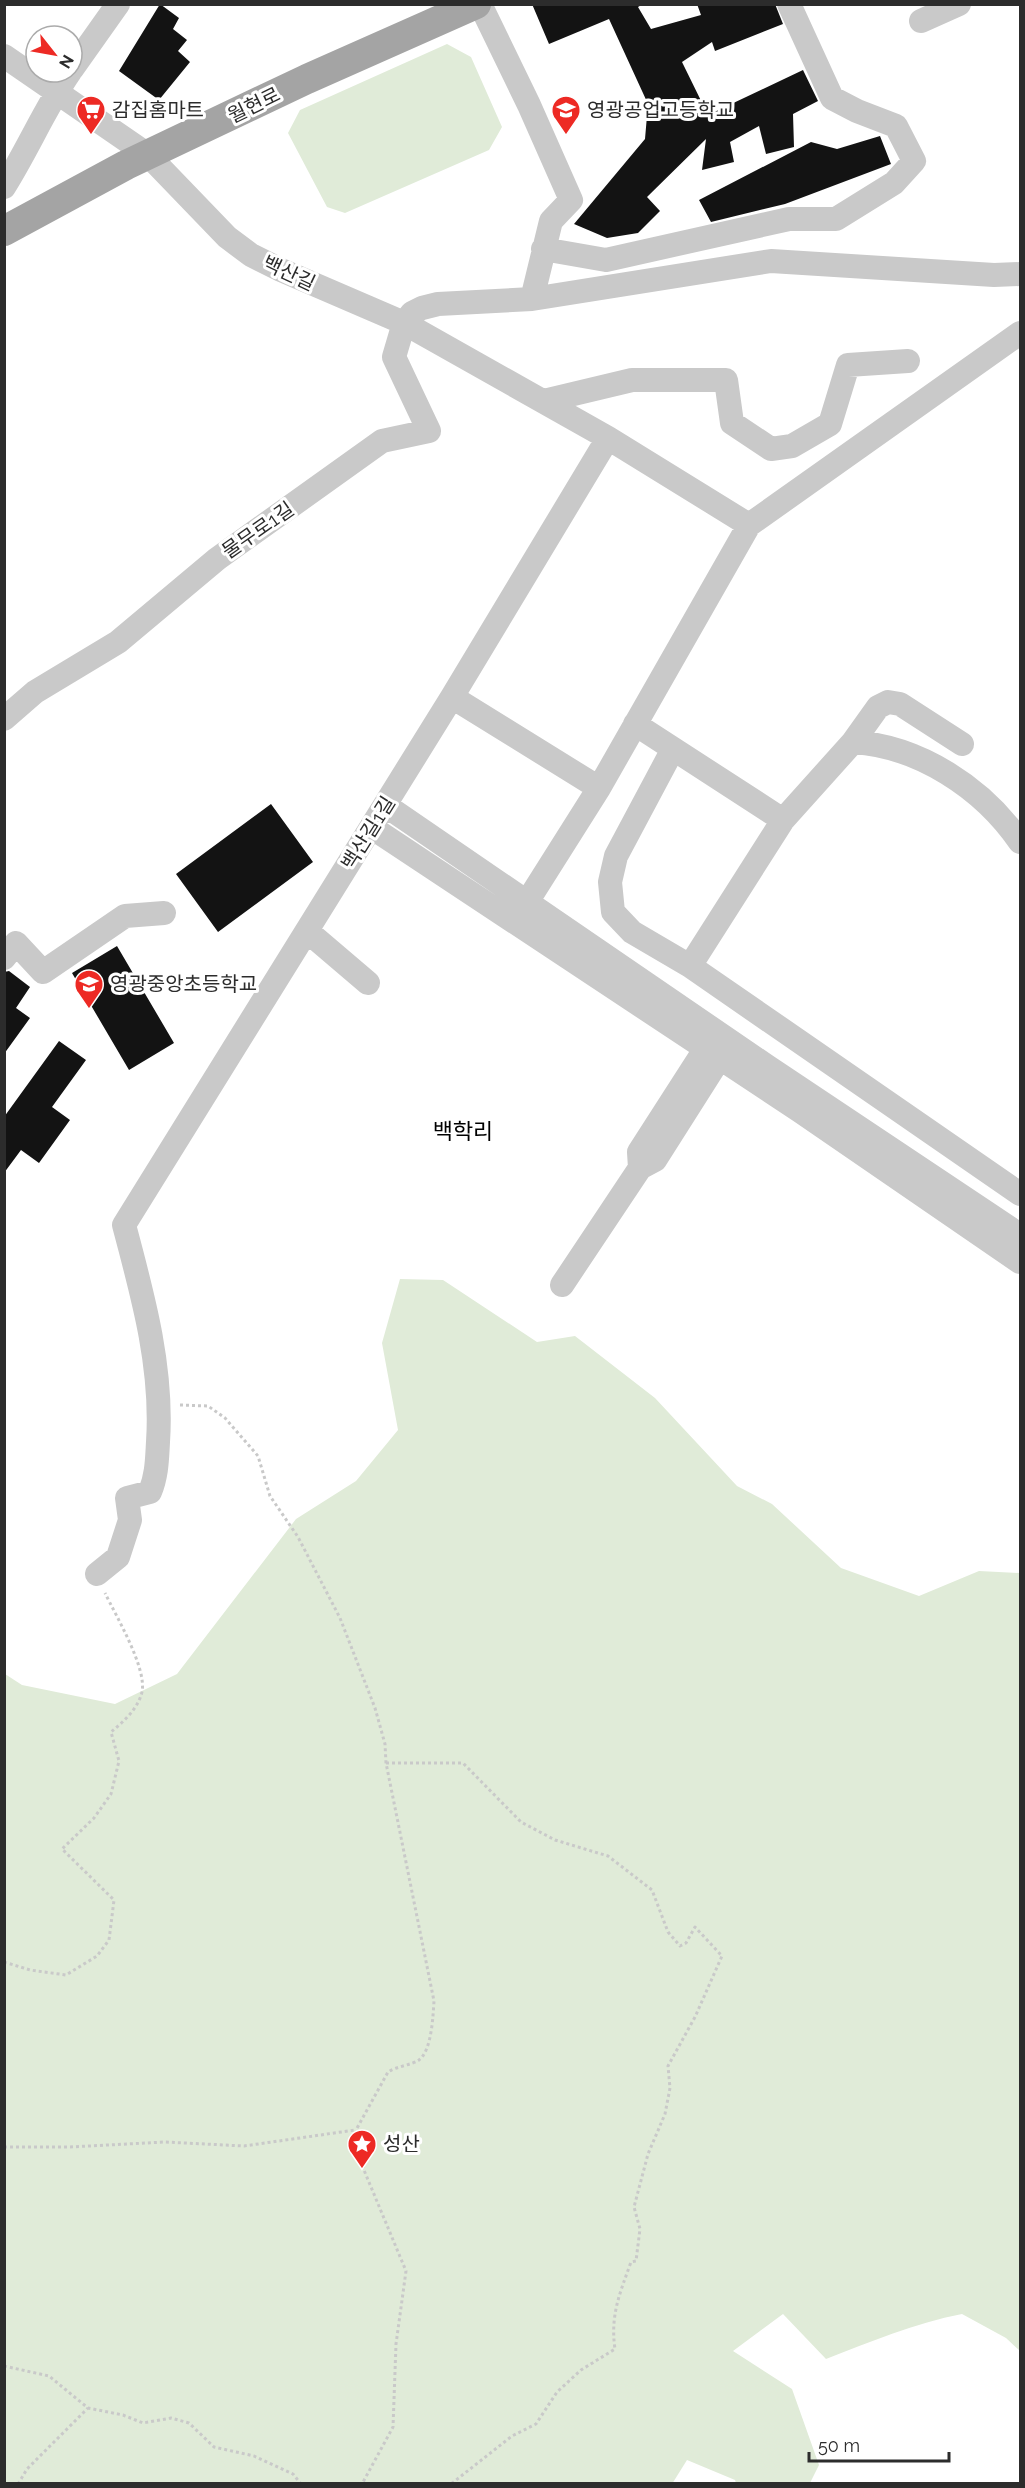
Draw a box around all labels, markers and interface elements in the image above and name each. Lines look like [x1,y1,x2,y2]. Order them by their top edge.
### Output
north arrow [24,24,84,84]
text: N [55,51,78,72]
street label: 월현로 [224,82,284,128]
supermarket icon: 감집홈마트 [75,94,107,136]
school or university icon: 영광공업고등학교 [550,94,582,136]
place label: 감집홈마트 [112,98,204,122]
place label: 영광공업고등학교 [587,98,734,122]
street label: 백산길 [259,250,319,296]
street label: 물무로1길 [217,497,299,563]
street label: 백산길1길 [336,792,400,874]
school or university icon: 영광중앙초등학교 [73,968,105,1010]
place label: 영광중앙초등학교 [110,972,257,996]
district label: 백학리 [433,1118,493,1144]
place icon: 성산 [346,2128,378,2170]
place label: 성산 [383,2132,420,2156]
scale bar [809,2425,948,2463]
text: 50 m [818,2435,860,2456]

